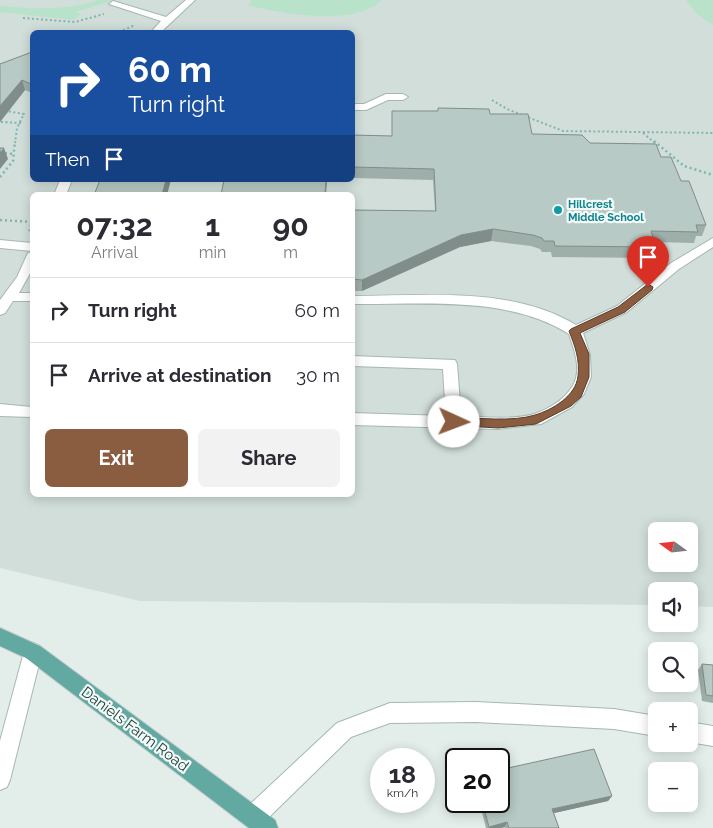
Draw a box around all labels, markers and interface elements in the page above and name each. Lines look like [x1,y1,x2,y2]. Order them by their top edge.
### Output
text: 60 m [128,49,212,90]
icon: right [45,50,110,115]
text: Turn right [128,91,225,117]
icon: arrive [100,145,128,173]
text: Then [45,148,90,170]
place label: Hillcrest Middle School [568,198,644,224]
marker: Hillcrest Middle School [552,204,564,216]
text: 07:32 [76,208,153,243]
text: 1 [205,208,220,243]
text: 90 [273,208,309,243]
pin [627,236,669,287]
text: Arrival [91,243,138,262]
text: min [199,243,226,262]
text: m [283,243,298,262]
icon: arrive [634,243,662,271]
icon: right [45,296,73,324]
text: Turn right [88,299,177,321]
text: 60 m [295,299,340,321]
icon: arrive [45,361,73,389]
text: Arrive at destination [88,364,272,386]
text: 30 m [296,364,340,386]
position arrow [427,395,479,447]
button: Exit [45,429,188,487]
button: Share [198,429,340,487]
north arrow [648,522,698,572]
map controls [648,522,698,812]
button: sound [648,582,698,632]
button: search [648,642,698,692]
street label: Daniels Farm Road [78,683,192,775]
button: + [648,702,698,752]
speed limit sign: 20 [445,748,510,813]
text: 18 [389,759,416,789]
button: − [648,762,698,812]
text: km/h [387,786,418,800]

